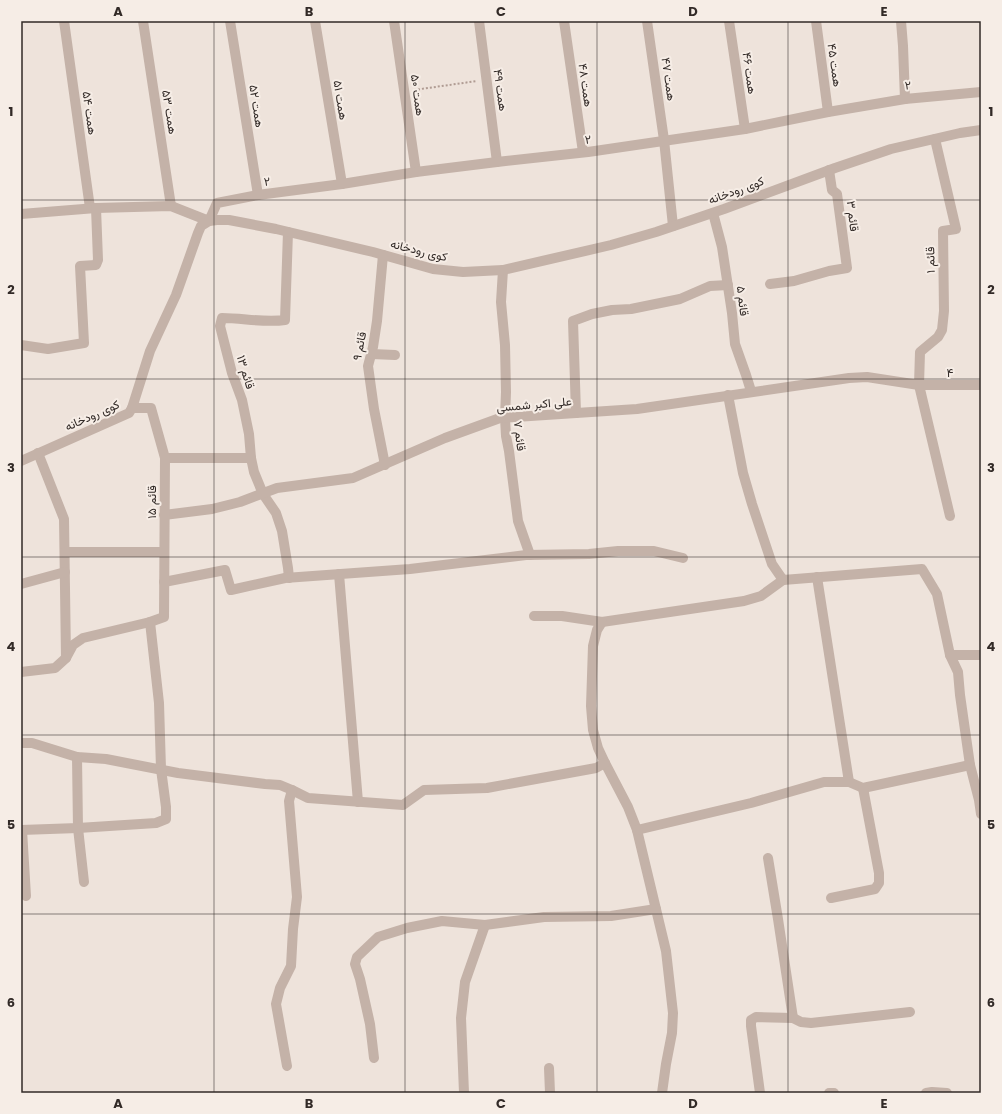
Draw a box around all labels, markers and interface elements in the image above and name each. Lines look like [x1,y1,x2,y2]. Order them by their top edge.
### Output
text: A [113,2,123,21]
text: B [305,2,314,21]
text: C [496,2,506,21]
text: D [688,2,698,21]
text: E [880,2,888,21]
street label: همت ۴۵ [824,42,846,88]
street label: همت ۴۶ [739,51,761,95]
street label: همت ۴۷ [658,56,680,102]
street label: همت ۴۸ [575,62,597,108]
street label: همت ۴۹ [490,68,512,112]
street label: همت ۵۰ [407,73,429,117]
street label: ۲ [904,76,912,94]
street label: همت ۵۱ [329,79,353,121]
street label: همت ۵۲ [245,83,269,129]
street label: همت ۵۳ [158,89,182,135]
street label: همت ۵۴ [79,90,101,136]
text: 1 [9,102,13,121]
text: 1 [989,102,993,121]
street label: ۲ [584,130,592,148]
street label: ۲ [263,172,271,190]
street label: کوی رودخانه [706,172,766,208]
street label: قائم ۳ [843,200,863,232]
street label: کوی رودخانه [389,235,449,265]
street label: قائم ۱ [921,247,939,273]
text: 2 [7,280,15,299]
text: 2 [987,280,995,299]
street label: قائم ۵ [733,285,753,317]
street label: قائم ۹ [348,330,370,362]
street label: قائم ۱۳ [233,353,259,391]
street label: ۴ [947,364,954,381]
street label: علی اکبر شمسی [496,392,572,416]
street label: کوی رودخانه [62,395,122,435]
street label: قائم ۷ [510,420,530,452]
text: 3 [7,458,15,477]
text: 3 [987,458,995,477]
street label: قائم ۱۵ [143,485,160,519]
text: 4 [7,637,16,656]
text: 4 [987,637,996,656]
text: 5 [7,815,15,834]
text: 5 [987,815,995,834]
text: 6 [7,993,15,1012]
text: 6 [987,993,995,1012]
text: A [113,1094,123,1113]
text: B [305,1094,314,1113]
text: C [496,1094,506,1113]
text: D [688,1094,698,1113]
text: E [880,1094,888,1113]

